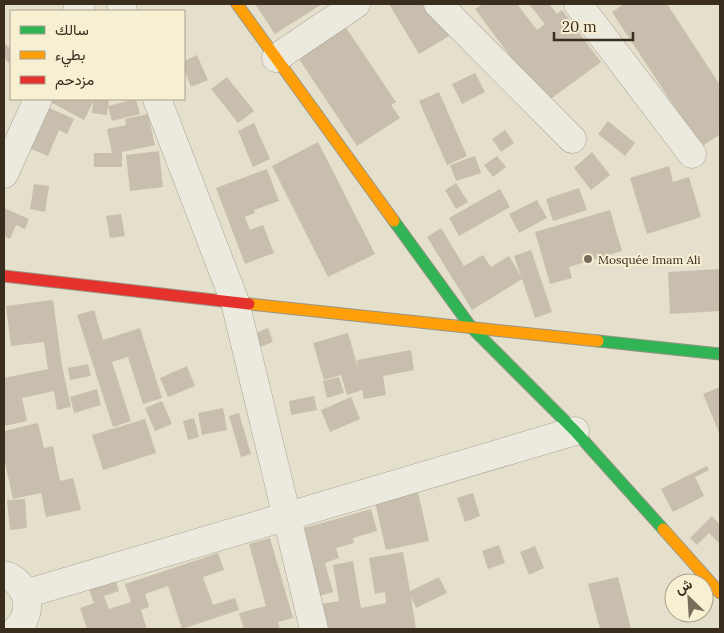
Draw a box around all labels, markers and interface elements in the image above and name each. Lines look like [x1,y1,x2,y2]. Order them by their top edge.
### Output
legend [10,10,185,100]
scale bar [554,10,633,42]
text: 20 m [562,17,597,36]
text: سالك [55,20,89,39]
text: بطيء [55,45,85,68]
text: مزدحم [55,70,94,90]
place label: Mosquée Imam Ali [598,252,701,267]
marker: Mosquée Imam Ali [582,253,594,265]
north arrow [664,573,714,623]
text: ش [672,574,695,598]

